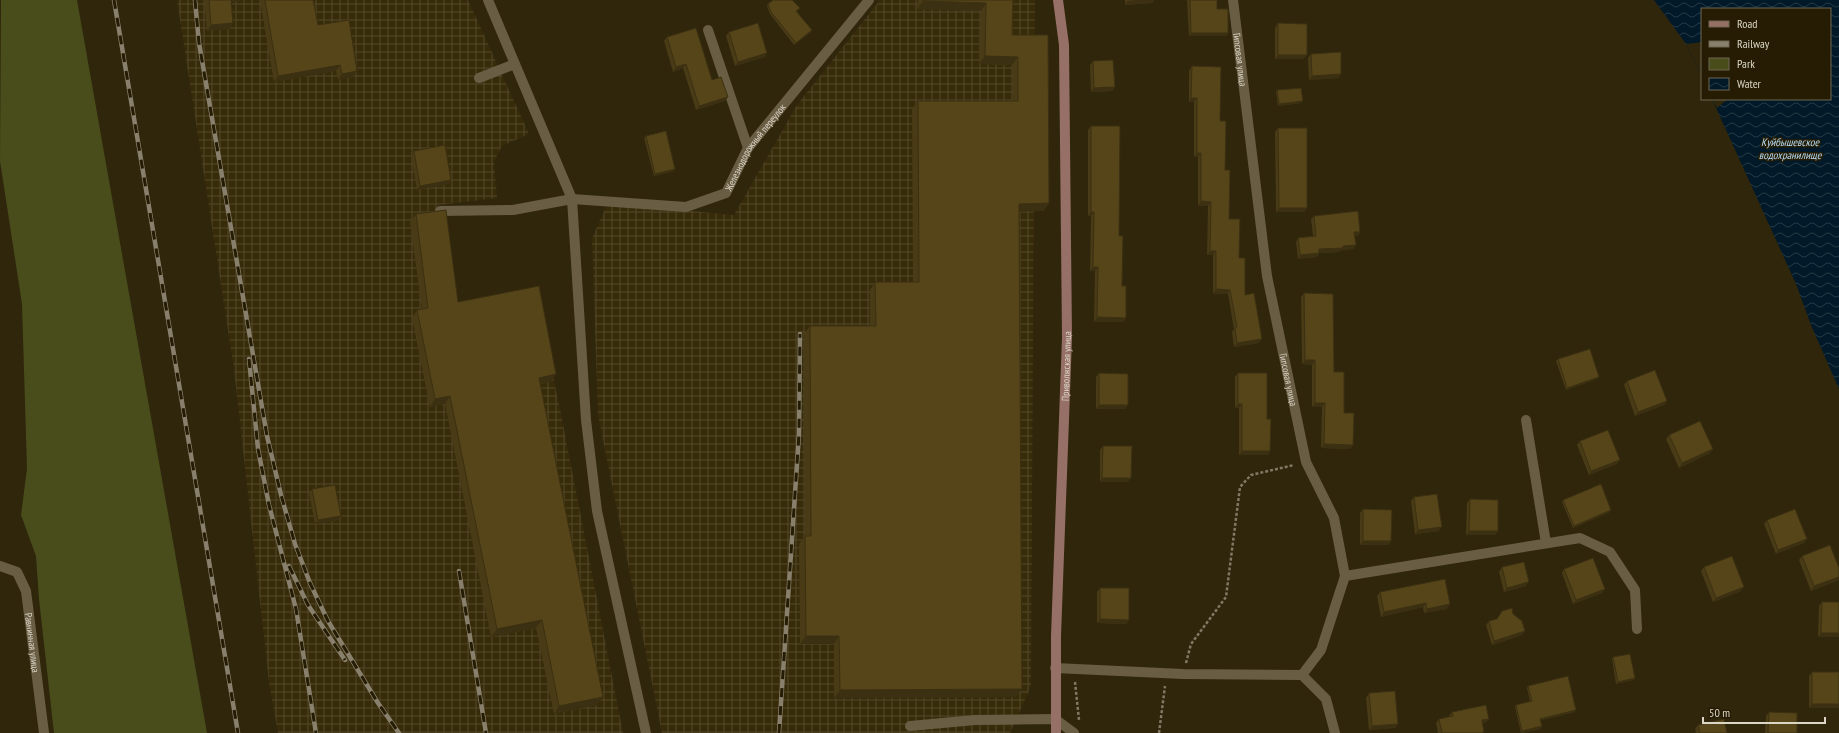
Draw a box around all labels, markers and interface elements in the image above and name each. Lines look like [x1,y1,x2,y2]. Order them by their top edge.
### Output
legend [1701,8,1831,100]
text: Road [1737,16,1757,31]
street label: Гипсовая улица [1231,32,1250,87]
text: Railway [1737,36,1770,51]
text: Park [1737,56,1755,71]
text: Water [1737,76,1762,91]
street label: Железнодорожный переулок [721,101,788,194]
water label: Куйбышевское водохранилище [1759,135,1823,162]
street label: Приволжская улица [1058,331,1074,401]
street label: Гипсовая улица [1277,352,1301,407]
street label: Равнинная улица [22,612,43,673]
scale bar [1703,699,1825,725]
text: 50 m [1709,705,1730,720]

